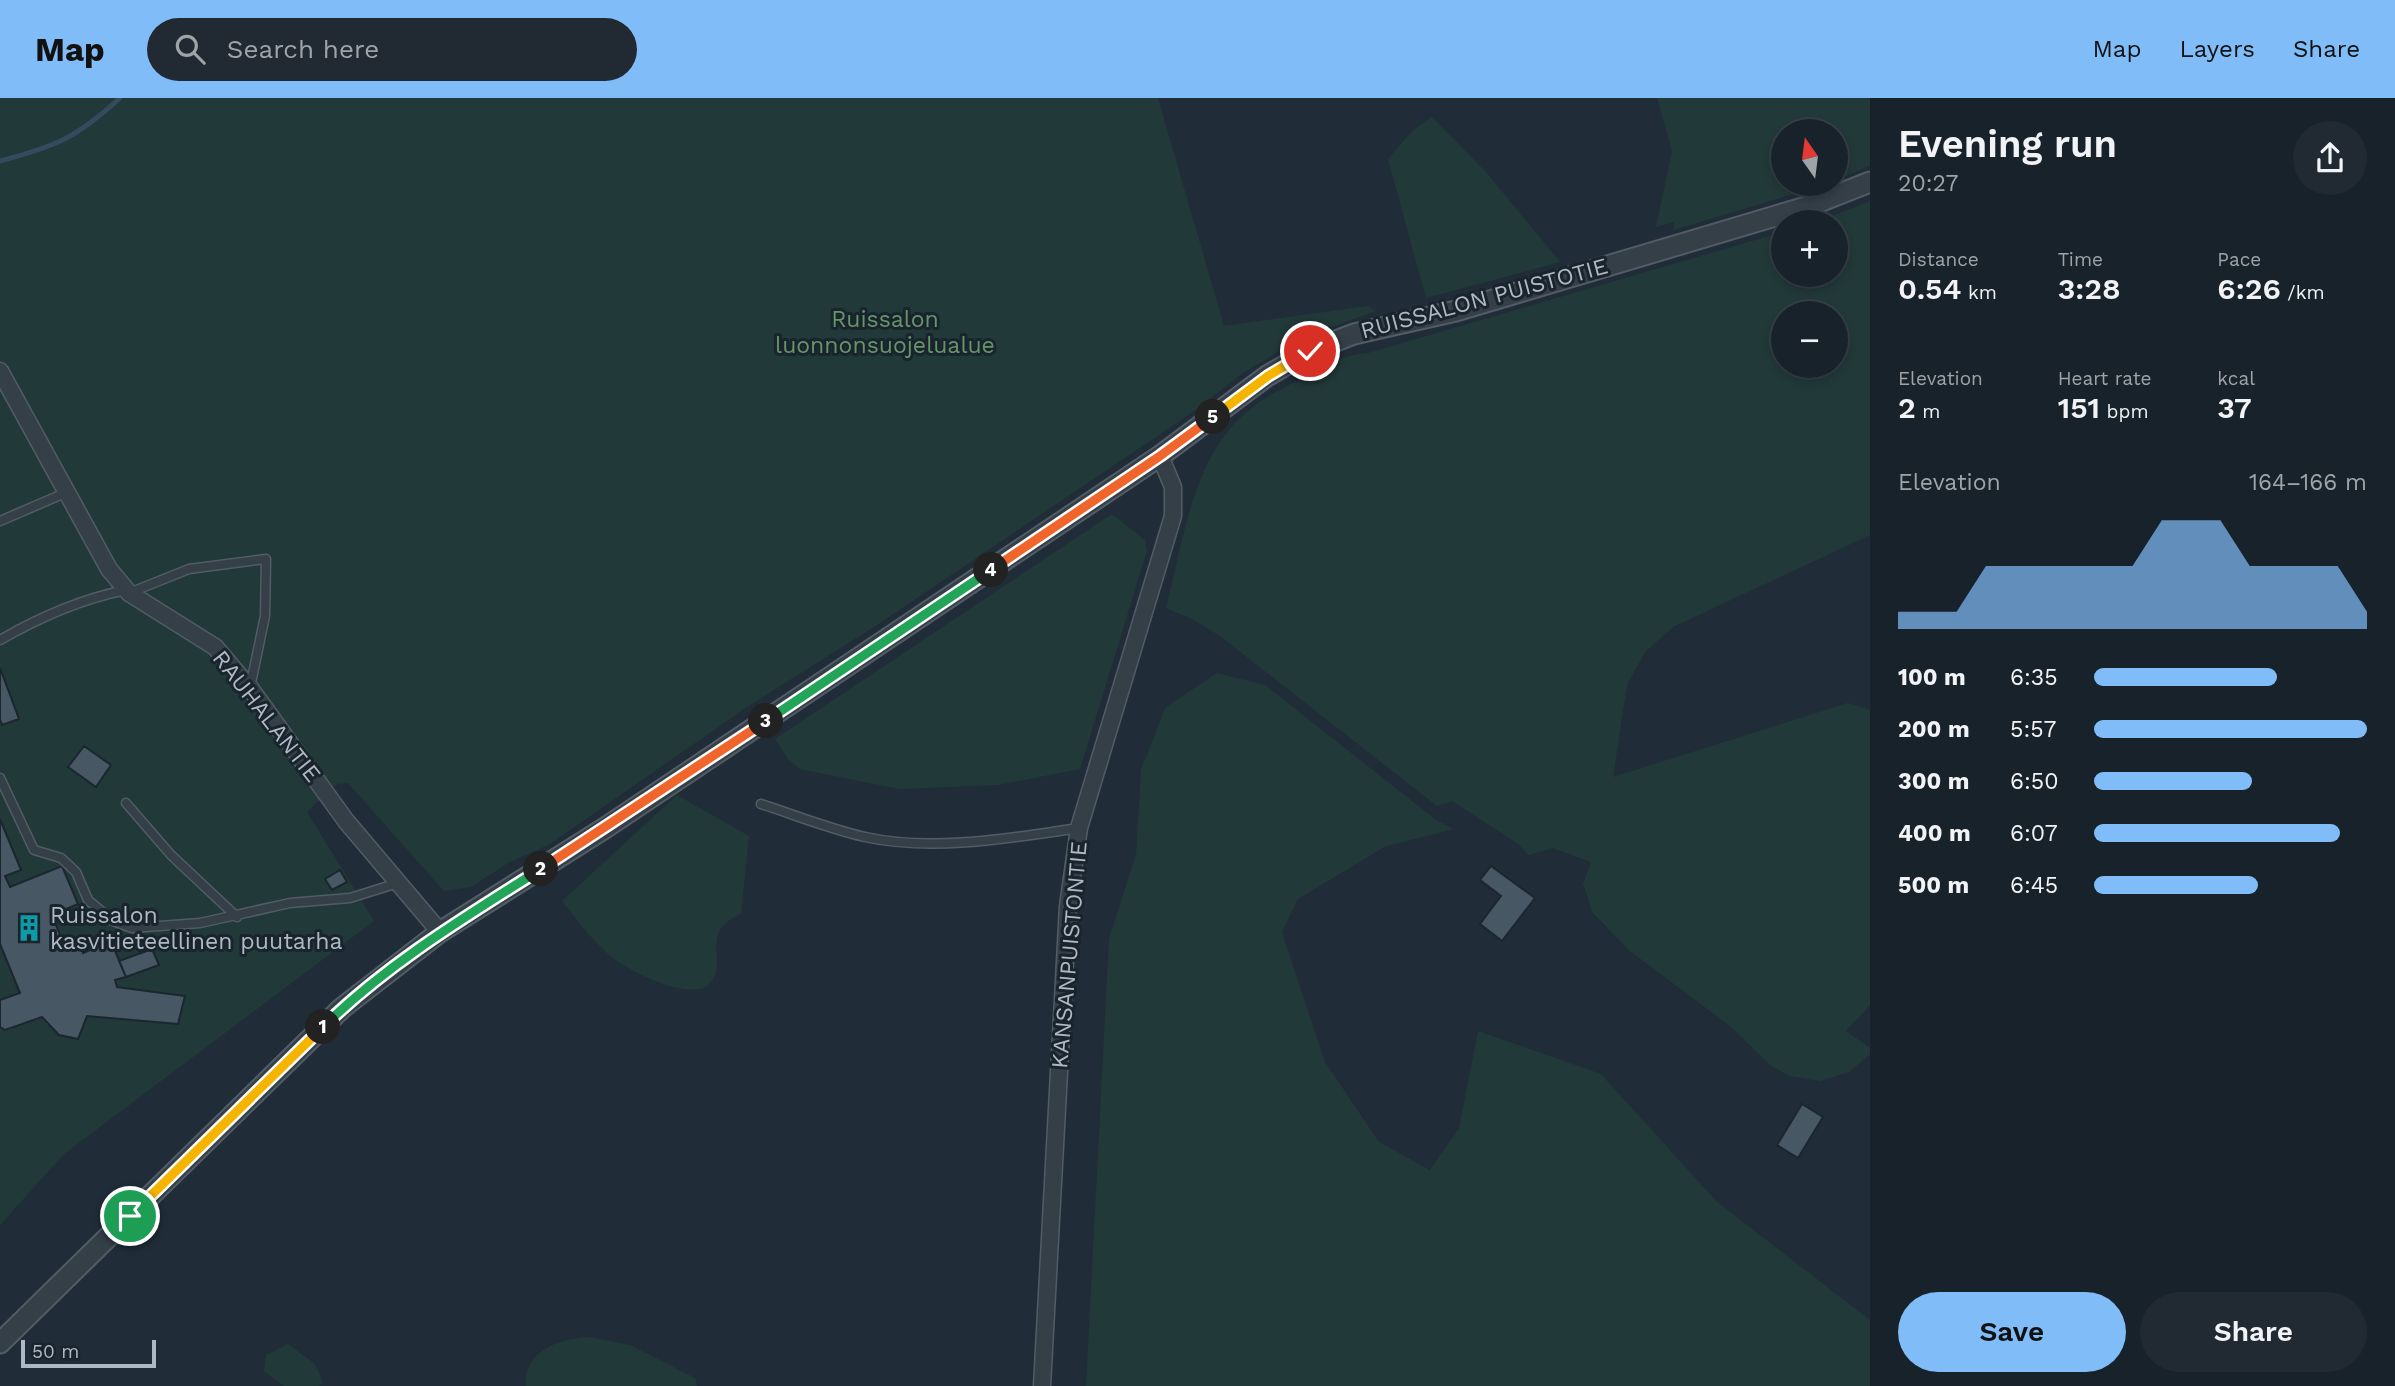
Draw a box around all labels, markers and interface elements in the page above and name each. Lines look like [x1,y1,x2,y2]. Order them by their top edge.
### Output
search box [147,18,637,81]
text: Map [35,30,105,69]
icon: search [171,30,209,68]
text: Search here [227,34,379,64]
text: Map [2093,35,2141,63]
text: Layers [2179,35,2255,63]
text: Share [2293,35,2360,63]
north arrow [1771,119,1848,196]
map controls [1771,119,1848,378]
button: share [2293,121,2367,195]
text: Evening run [1898,122,2117,166]
text: 20:27 [1898,170,1958,197]
button: + [1771,210,1848,287]
text: Distance [1898,248,1979,271]
text: Time [2058,248,2103,271]
text: Pace [2217,248,2261,271]
street label: RUISSALON PUISTOTIE [1358,252,1611,344]
text: 0.54 [1898,271,1962,306]
text: 3:28 [2058,271,2121,306]
text: 6:26 [2217,271,2281,306]
text: km [1962,281,1997,304]
text: /km [2281,281,2325,304]
button: − [1771,301,1848,378]
park label: Ruissalon luonnonsuojelualue [775,306,995,359]
pin [1280,321,1340,381]
icon: check [1291,332,1329,370]
text: Elevation [1898,367,1983,390]
text: Heart rate [2058,367,2152,390]
text: kcal [2217,367,2255,390]
text: 2 [1898,390,1916,425]
text: 151 [2058,390,2100,425]
text: 37 [2217,390,2252,425]
pin: 5 [1196,400,1230,434]
text: m [1916,400,1940,423]
text: bpm [2100,400,2149,423]
text: 5 [1207,405,1218,428]
text: Elevation [1898,469,2001,496]
text: 164–166 m [2249,469,2367,496]
pin: 4 [974,552,1009,588]
text: 4 [984,558,997,581]
street label: RAUHALANTIE [207,645,326,787]
text: 100 m [1898,664,1966,691]
text: 6:35 [2010,664,2058,691]
pin: 3 [748,704,784,738]
text: 3 [760,709,771,732]
text: 200 m [1898,716,1970,743]
text: 5:57 [2010,716,2056,743]
text: 300 m [1898,768,1969,795]
text: 6:50 [2010,768,2058,795]
text: 400 m [1898,820,1971,847]
text: 6:07 [2010,820,2058,847]
street label: KANSANPUISTONTIE [1046,840,1093,1070]
pin: 2 [524,852,558,886]
text: 2 [535,857,546,880]
text: 500 m [1898,872,1969,899]
text: 6:45 [2010,872,2058,899]
place label: Ruissalon kasvitieteellinen puutarha [50,902,342,955]
building icon: Ruissalon kasvitieteellinen puutarha [14,913,44,943]
pin: 1 [306,1010,340,1044]
text: 1 [318,1015,327,1038]
pin [100,1186,160,1246]
icon: arrive [111,1197,149,1235]
button: Save [1898,1292,2126,1372]
button: Share [2140,1292,2367,1372]
scale bar [21,1337,156,1369]
text: 50 m [32,1340,79,1363]

